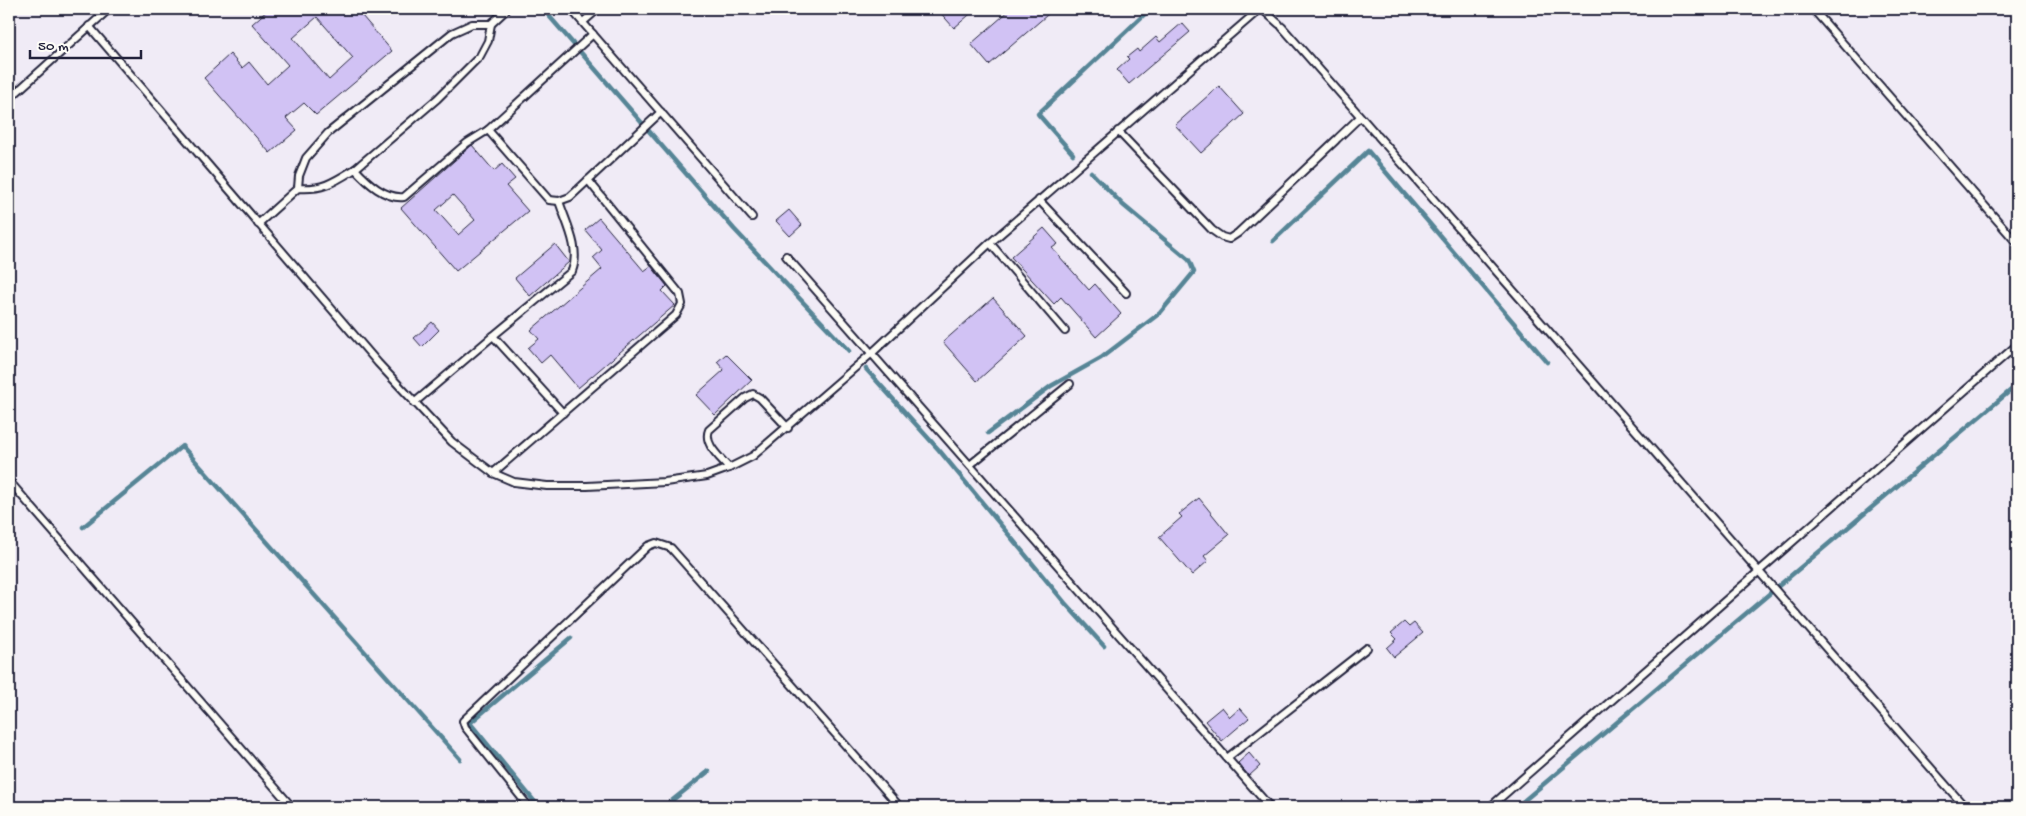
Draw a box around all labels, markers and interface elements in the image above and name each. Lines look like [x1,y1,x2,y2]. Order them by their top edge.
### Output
scale bar [30,28,141,60]
text: 50 m [38,38,69,56]

